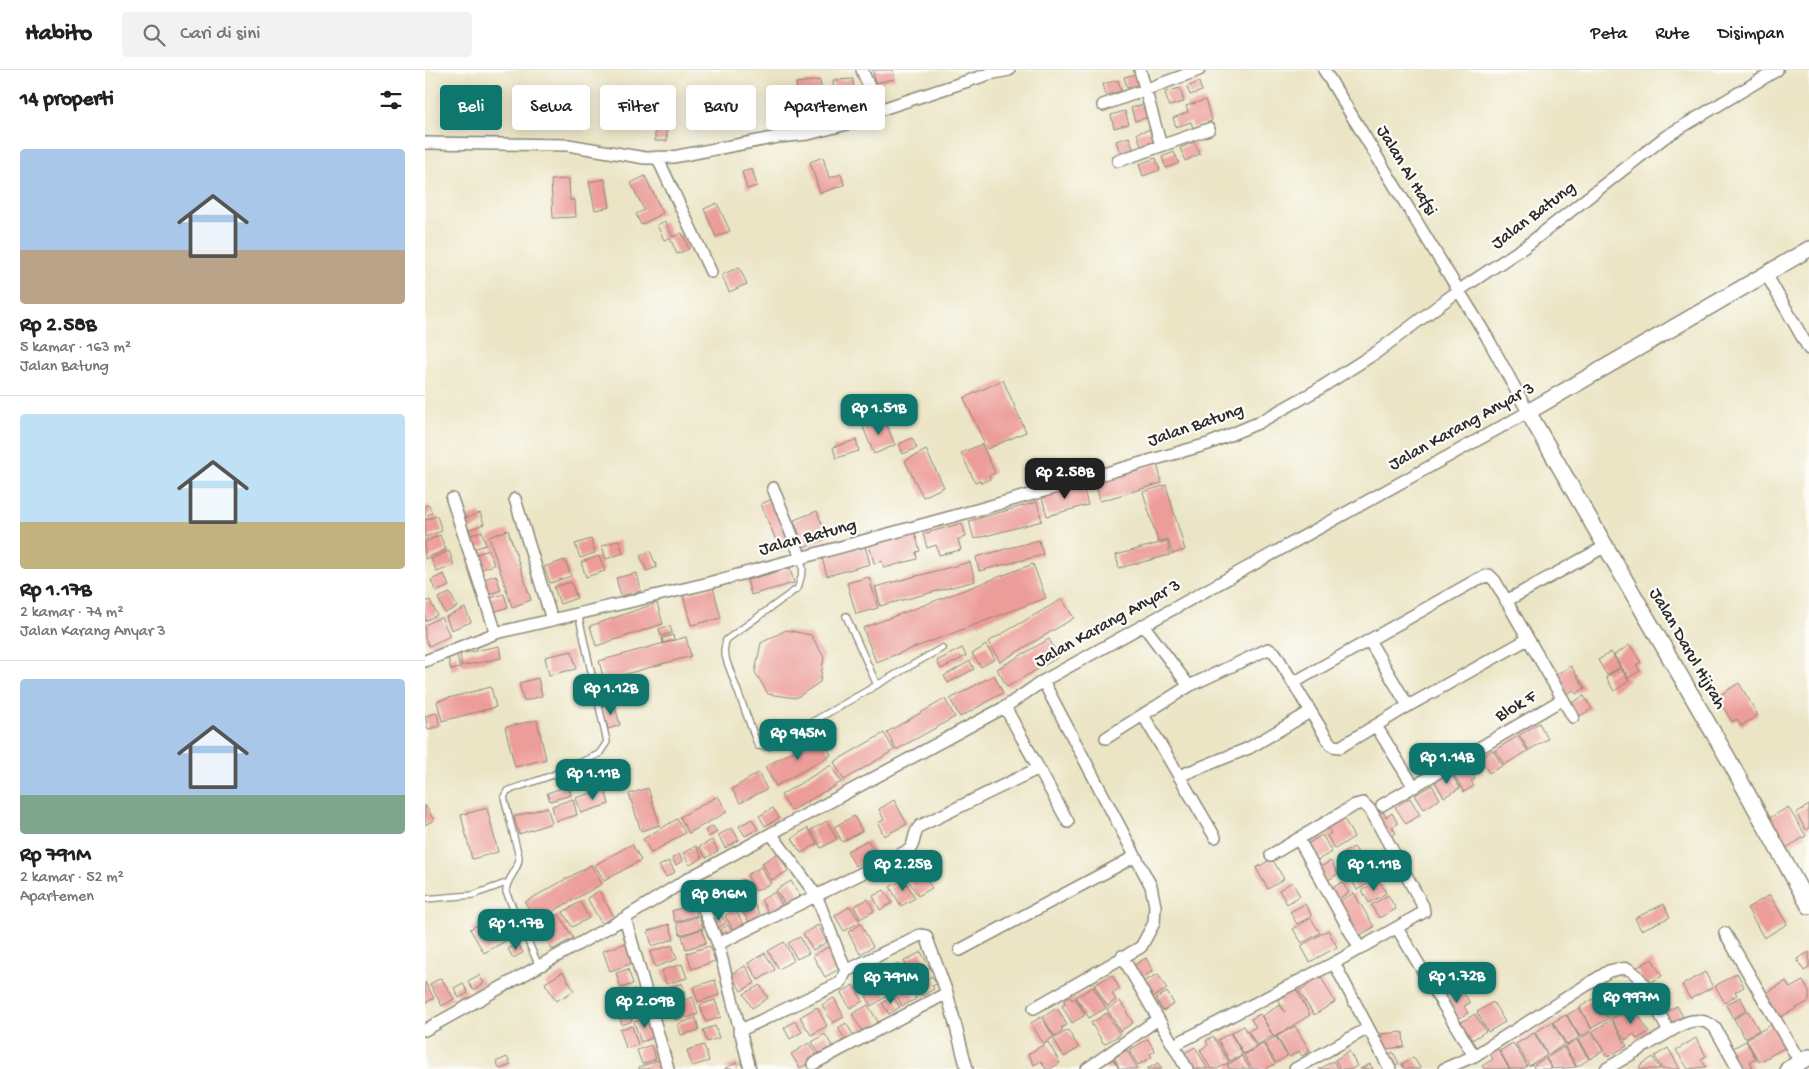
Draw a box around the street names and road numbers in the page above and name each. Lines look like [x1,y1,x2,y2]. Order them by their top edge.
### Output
street label: Jalan Al Hafsi [1371,122,1441,220]
street label: Jalan Batung [1488,177,1580,255]
street label: Jalan Karang Anyar 3 [1385,378,1539,476]
street label: Jalan Batung [1145,400,1247,452]
street label: Jalan Batung [757,515,859,561]
street label: Jalan Karang Anyar 3 [1031,575,1185,673]
street label: Jalan Darul Hijrah [1644,585,1730,714]
street label: Blok F [1491,686,1541,728]

